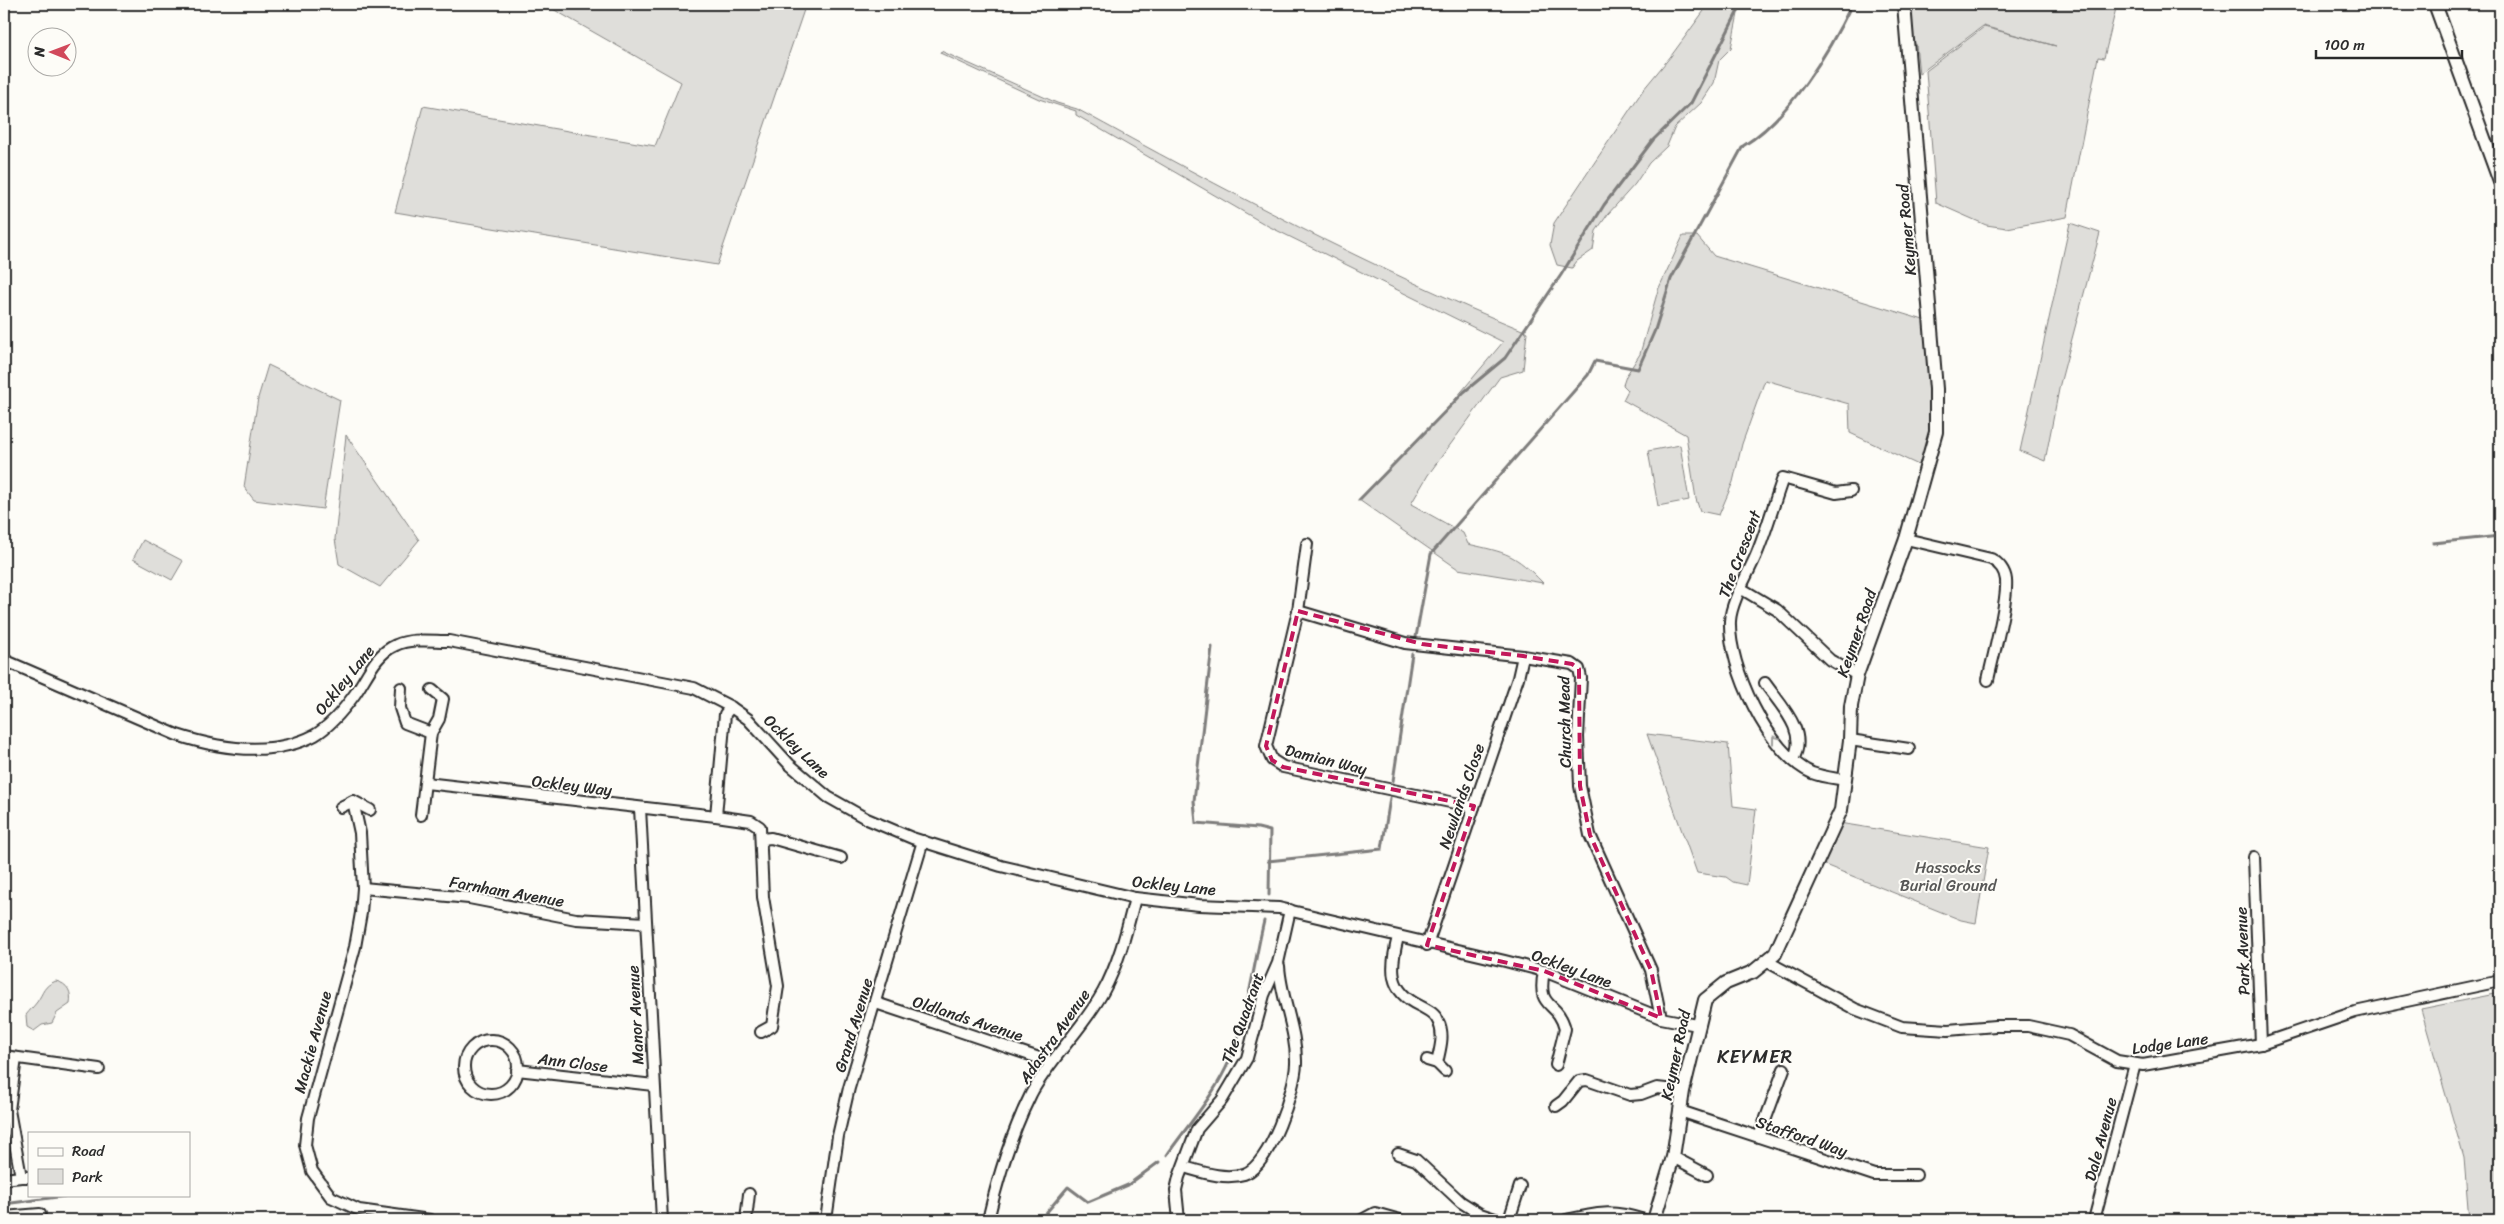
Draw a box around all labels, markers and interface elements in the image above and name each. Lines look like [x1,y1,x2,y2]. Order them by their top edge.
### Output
north arrow [28,28,78,78]
scale bar [2316,28,2463,60]
text: 100 m [2324,32,2365,58]
text: N [27,46,52,58]
street label: Keymer Road [1888,182,1925,277]
street label: The Crescent [1709,506,1770,602]
street label: Keymer Road [1828,584,1886,681]
street label: Ockley Lane [307,638,382,722]
street label: Church Mead [1549,674,1580,768]
street label: Ockley Lane [756,707,837,786]
street label: Damian Way [1282,735,1371,784]
one-way arrow [1773,736,1781,745]
street label: Newlands Close [1430,740,1493,853]
street label: Ockley Way [530,766,614,805]
park label: Hassocks Burial Ground [1900,853,1998,900]
street label: Farnham Avenue [447,867,567,916]
street label: Ockley Lane [1131,867,1217,904]
street label: Park Avenue [2226,906,2259,996]
street label: Ockley Lane [1527,941,1616,997]
street label: Manor Avenue [618,964,653,1065]
street label: The Quadrant [1213,968,1272,1068]
street label: Grand Avenue [825,974,882,1076]
street label: Adastra Avenue [1010,983,1098,1091]
street label: Mackie Avenue [285,987,340,1097]
street label: Oldlands Avenue [909,987,1027,1050]
street label: Keymer Road [1652,1006,1700,1103]
street label: Lodge Lane [2130,1024,2210,1063]
district label: KEYMER [1717,1040,1793,1073]
street label: Ann Close [535,1044,610,1081]
street label: Dale Avenue [2075,1094,2126,1184]
street label: Stafford Way [1752,1107,1852,1166]
legend [28,1132,190,1196]
text: Road [72,1138,105,1164]
text: Park [72,1164,103,1190]

